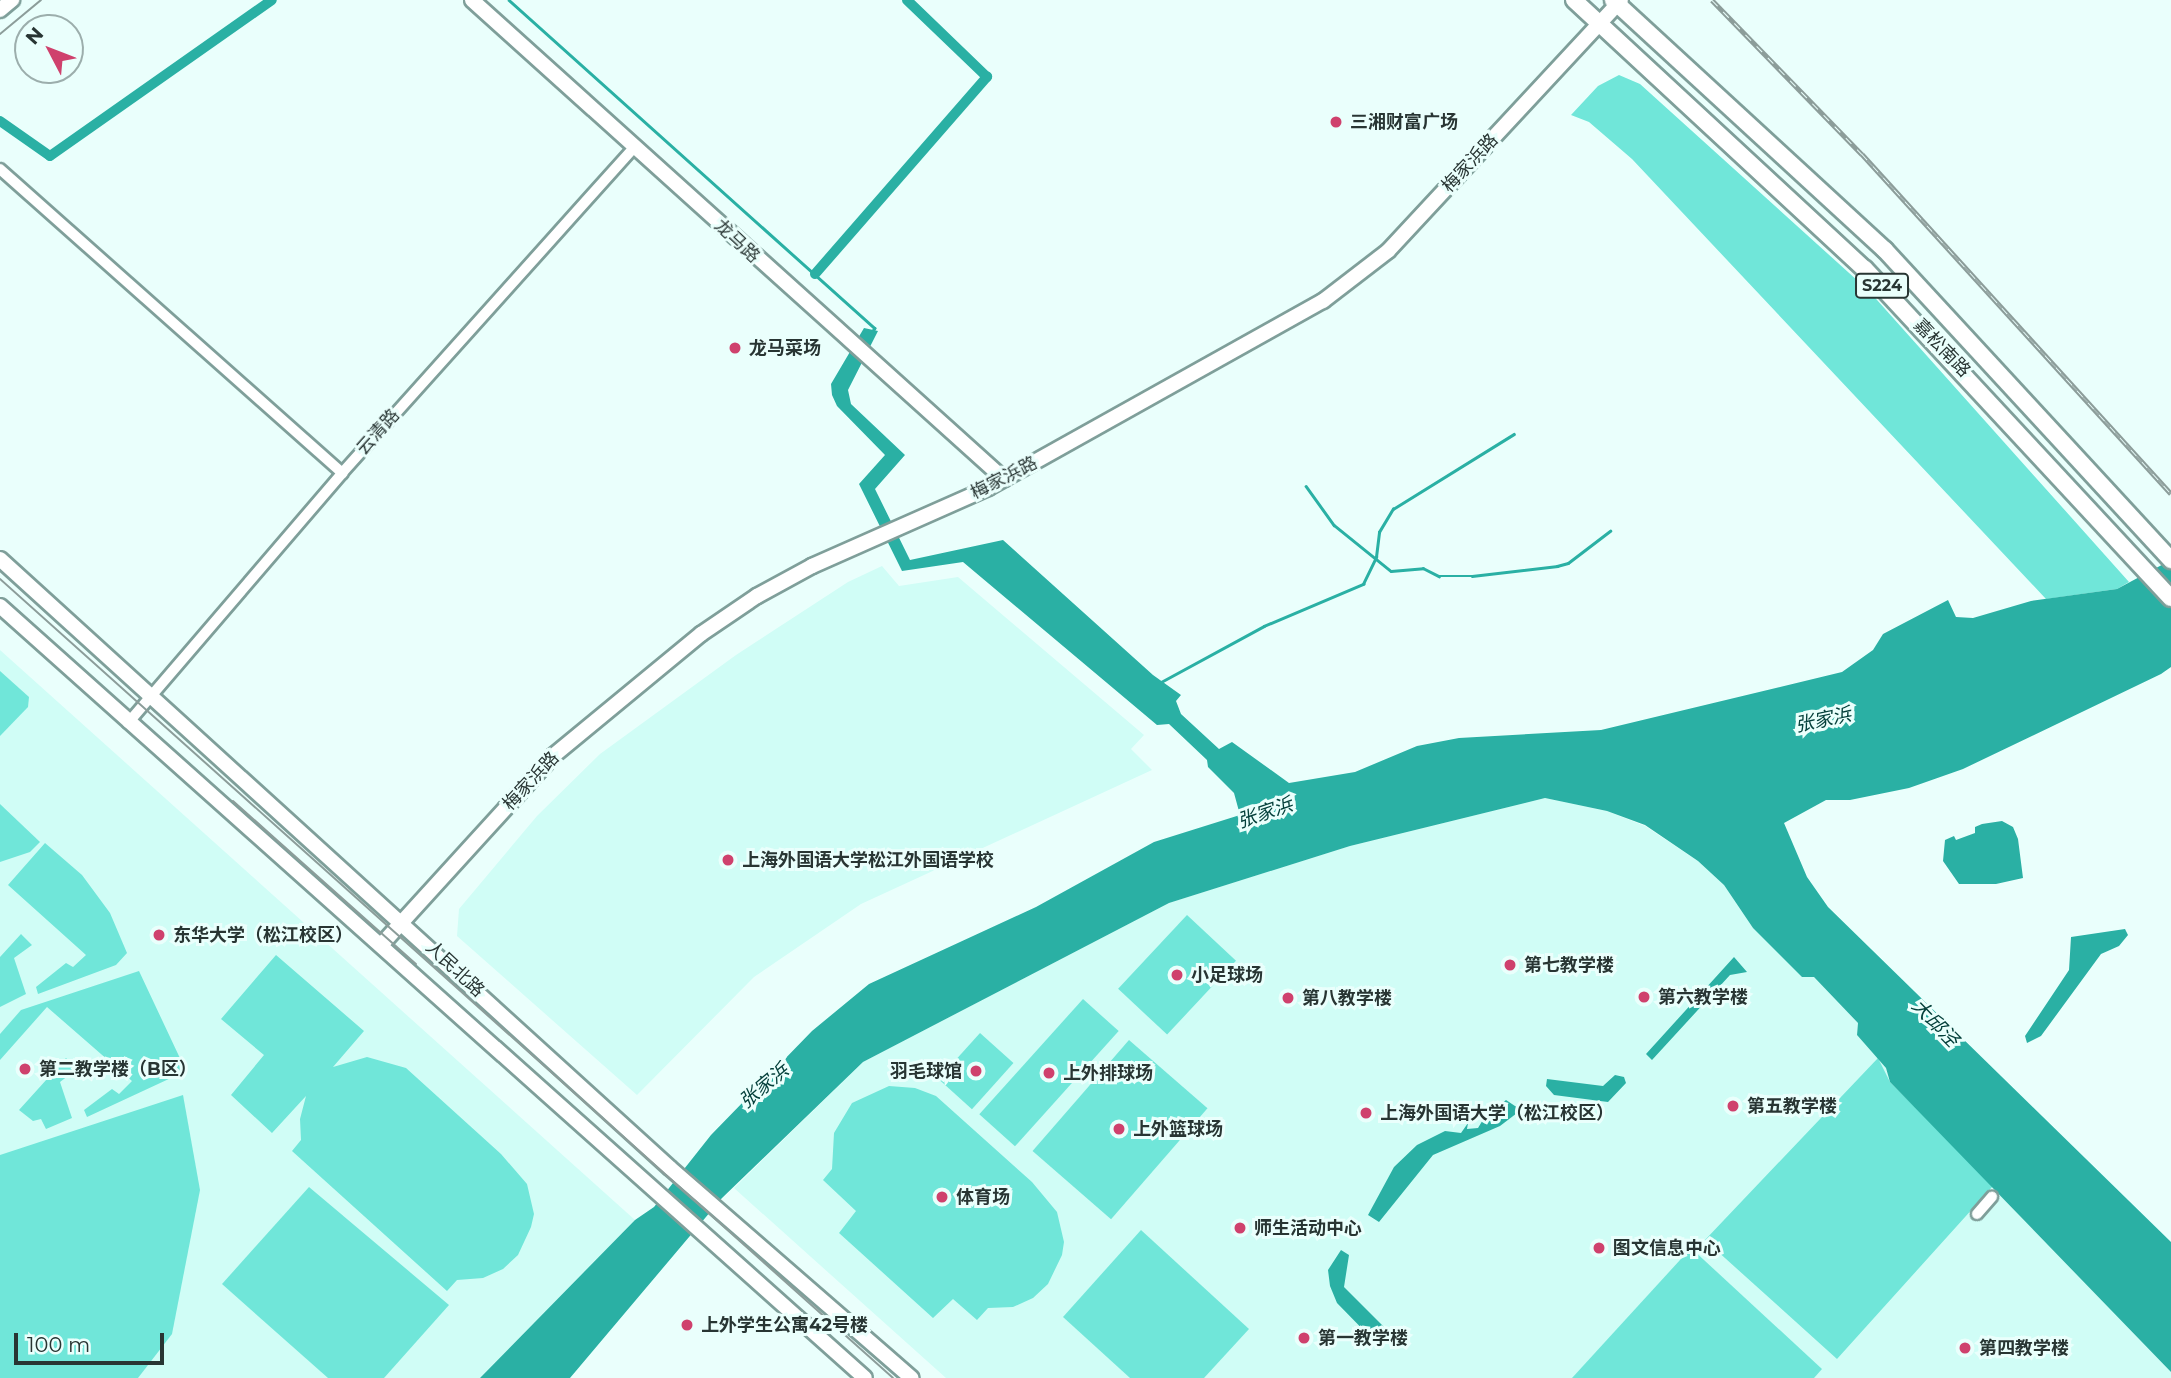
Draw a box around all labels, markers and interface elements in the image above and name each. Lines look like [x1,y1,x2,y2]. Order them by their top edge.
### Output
north arrow [14,14,84,84]
text: N [21,23,48,49]
place label: 三湘财富广场 [1350,111,1458,133]
marker: 三湘财富广场 [1328,114,1344,130]
street label: 梅家浜路 [1438,129,1502,197]
street label: 龙马路 [710,215,764,267]
road number: S224 [1854,274,1910,298]
street label: 嘉松南路 [1909,315,1975,381]
place label: 龙马菜场 [749,337,821,359]
marker: 龙马菜场 [727,340,743,356]
street label: 云清路 [352,405,404,459]
street label: 梅家浜路 [967,452,1041,504]
water label: 张家浜 [1793,703,1853,737]
street label: 梅家浜路 [499,747,563,815]
water label: 张家浜 [1234,793,1296,833]
place label: 上海外国语大学松江外国语学校 [742,849,994,871]
marker: 上海外国语大学松江外国语学校 [720,852,736,868]
place label: 东华大学（松江校区） [173,924,353,946]
marker: 东华大学（松江校区） [151,927,167,943]
street label: 人民北路 [421,937,489,1001]
place label: 第七教学楼 [1524,954,1614,976]
marker: 第七教学楼 [1502,957,1518,973]
place label: 小足球场 [1191,964,1263,986]
marker: 小足球场 [1169,967,1185,983]
place label: 第六教学楼 [1658,986,1748,1008]
place label: 第八教学楼 [1302,987,1392,1009]
marker: 第六教学楼 [1636,989,1652,1005]
marker: 第八教学楼 [1280,990,1296,1006]
water label: 大邱泾 [1907,995,1963,1051]
place label: 第二教学楼（B区） [39,1058,197,1080]
water label: 张家浜 [735,1059,793,1113]
place label: 羽毛球馆 [890,1060,962,1082]
marker: 第二教学楼（B区） [17,1061,33,1077]
place label: 上外排球场 [1063,1062,1153,1084]
marker: 羽毛球馆 [968,1063,984,1079]
marker: 上外排球场 [1041,1065,1057,1081]
place label: 第五教学楼 [1747,1095,1837,1117]
marker: 第五教学楼 [1725,1098,1741,1114]
place label: 上海外国语大学（松江校区） [1380,1102,1614,1124]
marker: 上海外国语大学（松江校区） [1358,1105,1374,1121]
place label: 上外篮球场 [1133,1118,1223,1140]
marker: 上外篮球场 [1111,1121,1127,1137]
place label: 体育场 [956,1186,1010,1208]
marker: 体育场 [934,1189,950,1205]
place label: 师生活动中心 [1254,1217,1362,1239]
marker: 师生活动中心 [1232,1220,1248,1236]
place label: 图文信息中心 [1613,1237,1721,1259]
marker: 图文信息中心 [1591,1240,1607,1256]
place label: 上外学生公寓42号楼 [701,1314,868,1336]
marker: 上外学生公寓42号楼 [679,1317,695,1333]
scale bar [18,1318,168,1362]
place label: 第一教学楼 [1318,1327,1408,1349]
marker: 第一教学楼 [1296,1330,1312,1346]
text: 100 m [27,1332,90,1357]
place label: 第四教学楼 [1979,1337,2069,1359]
marker: 第四教学楼 [1957,1340,1973,1356]

